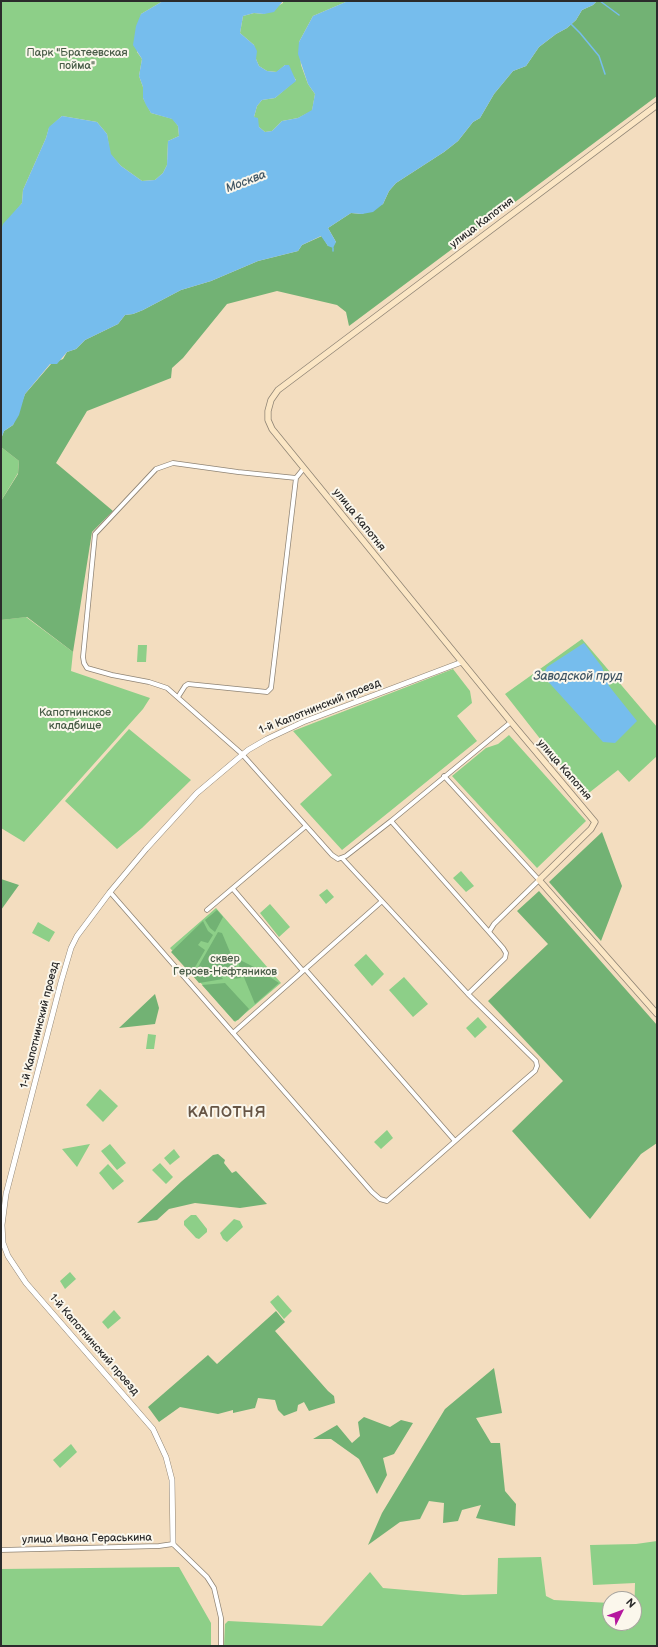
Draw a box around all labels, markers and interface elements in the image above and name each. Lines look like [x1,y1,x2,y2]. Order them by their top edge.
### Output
park label: Парк "Братеевская пойма" [27,46,127,72]
water label: Москва [224,168,268,196]
street label: улица Капотня [448,195,516,251]
street label: улица Капотня [330,486,388,554]
water label: Заводской пруд [533,670,623,684]
street label: 1-й Капотнинский проезд [257,677,383,737]
park label: Капотнинское кладбище [39,706,111,732]
street label: улица Капотня [534,737,594,803]
park label: сквер Героев-Нефтяников [173,952,277,978]
street label: 1-й Капотнинский проезд [18,960,62,1090]
district label: КАПОТНЯ [187,1104,267,1122]
street label: 1-й Капотнинский проезд [46,1292,142,1398]
street label: улица Ивана Гераськина [22,1531,152,1547]
north arrow [602,1591,642,1631]
text: N [623,1596,638,1611]

